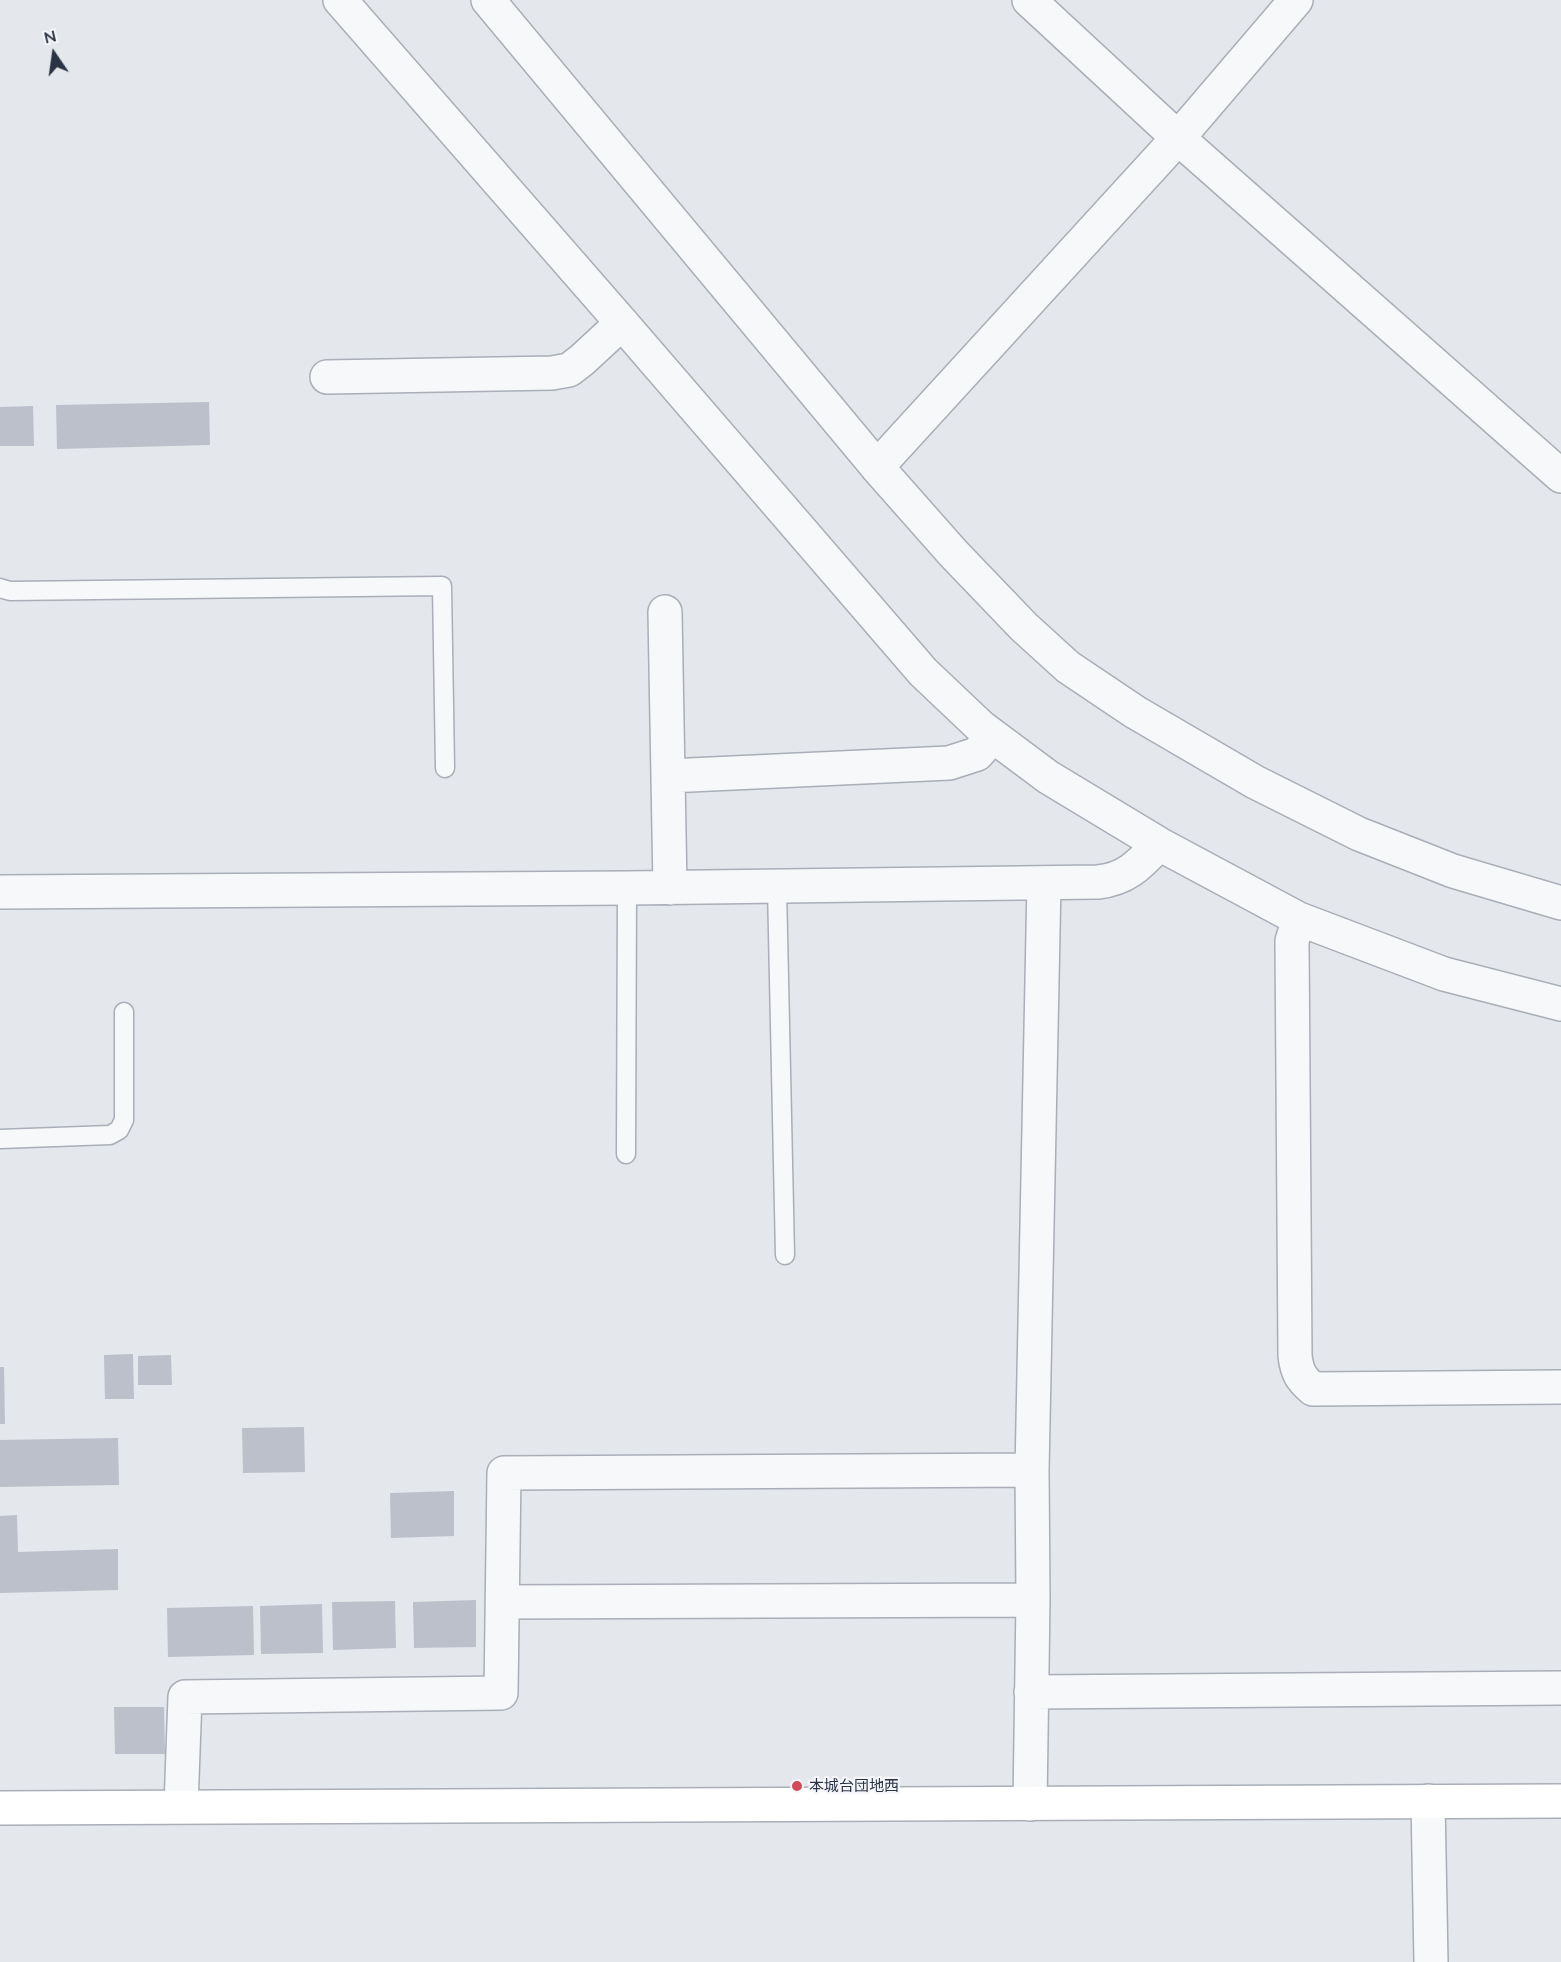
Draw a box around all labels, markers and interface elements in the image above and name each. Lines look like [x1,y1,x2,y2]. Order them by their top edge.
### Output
north arrow [24,24,84,84]
text: N [42,25,58,48]
place label: 本城台団地西 [809,1777,899,1795]
marker: 本城台団地西 [790,1779,804,1793]

